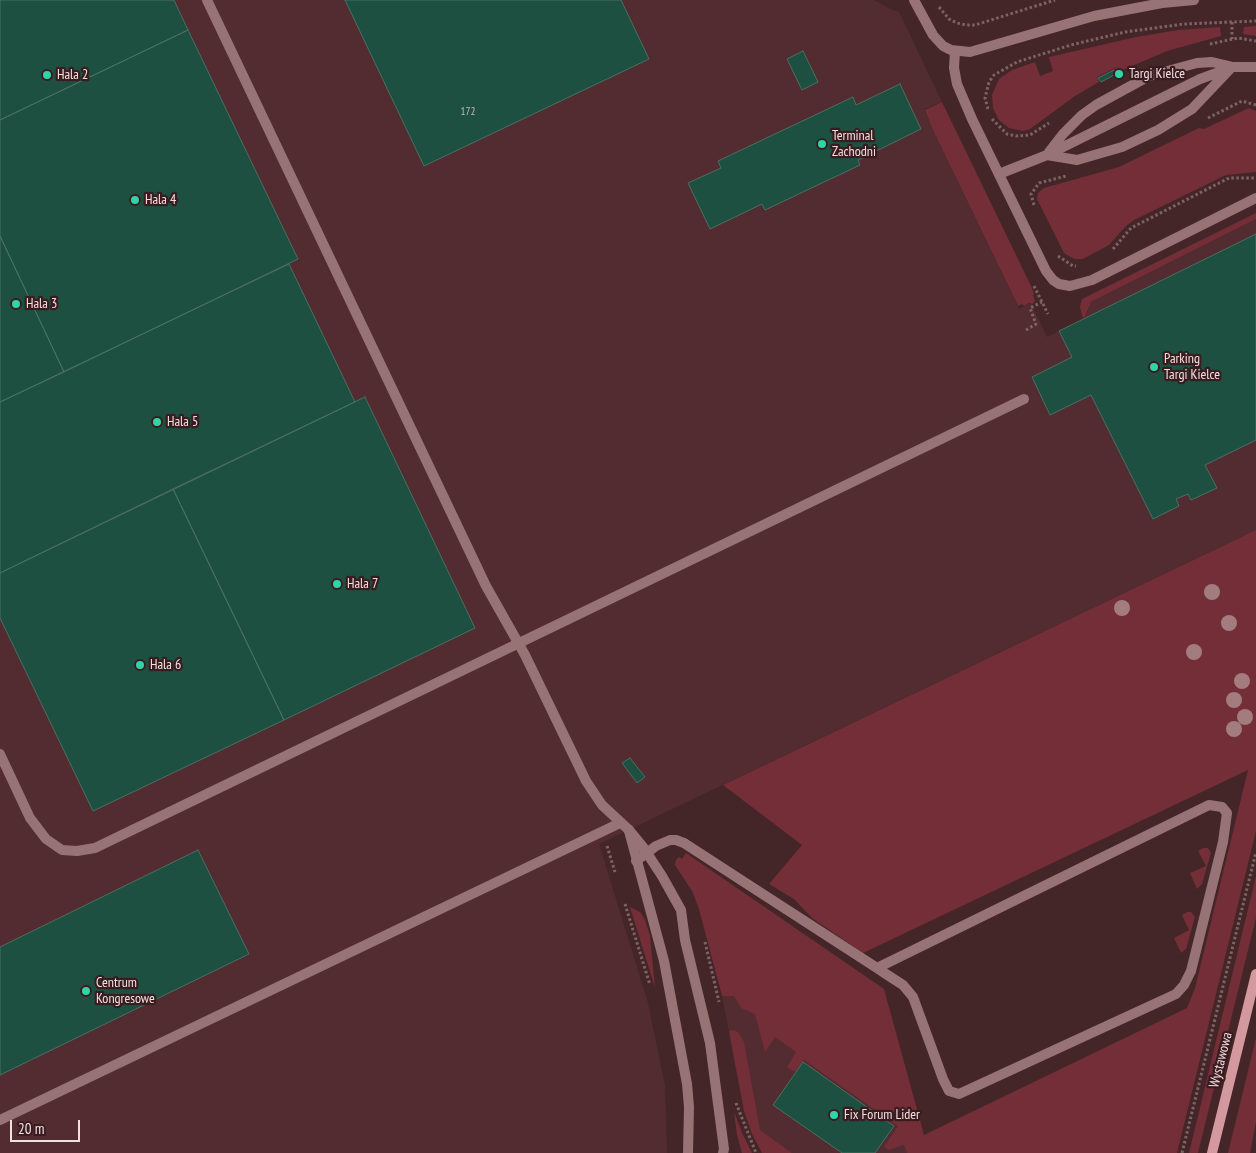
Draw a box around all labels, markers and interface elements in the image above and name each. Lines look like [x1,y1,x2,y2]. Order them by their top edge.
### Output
place label: Targi Kielce [1129,66,1185,82]
place label: Hala 2 [57,67,88,83]
marker: Targi Kielce [1113,68,1125,80]
marker: Hala 2 [41,69,53,81]
house number: 172 [461,105,475,119]
place label: Terminal Zachodni [832,128,876,160]
marker: Terminal Zachodni [816,138,828,150]
place label: Hala 4 [145,192,176,208]
marker: Hala 4 [129,194,141,206]
place label: Hala 3 [26,296,57,312]
marker: Hala 3 [10,298,22,310]
place label: Parking Targi Kielce [1164,351,1220,384]
marker: Parking Targi Kielce [1148,361,1160,373]
place label: Hala 5 [167,414,198,430]
marker: Hala 5 [151,416,163,428]
place label: Hala 7 [347,576,378,592]
marker: Hala 7 [331,578,343,590]
place label: Hala 6 [150,657,181,673]
marker: Hala 6 [134,659,146,671]
place label: Centrum Kongresowe [96,975,155,1008]
marker: Centrum Kongresowe [80,985,92,997]
street label: Wystawowa [1206,1031,1236,1089]
place label: Fix Forum Lider [844,1107,920,1123]
marker: Fix Forum Lider [828,1109,840,1121]
scale bar [12,1110,82,1142]
text: 20 m [18,1119,44,1138]

